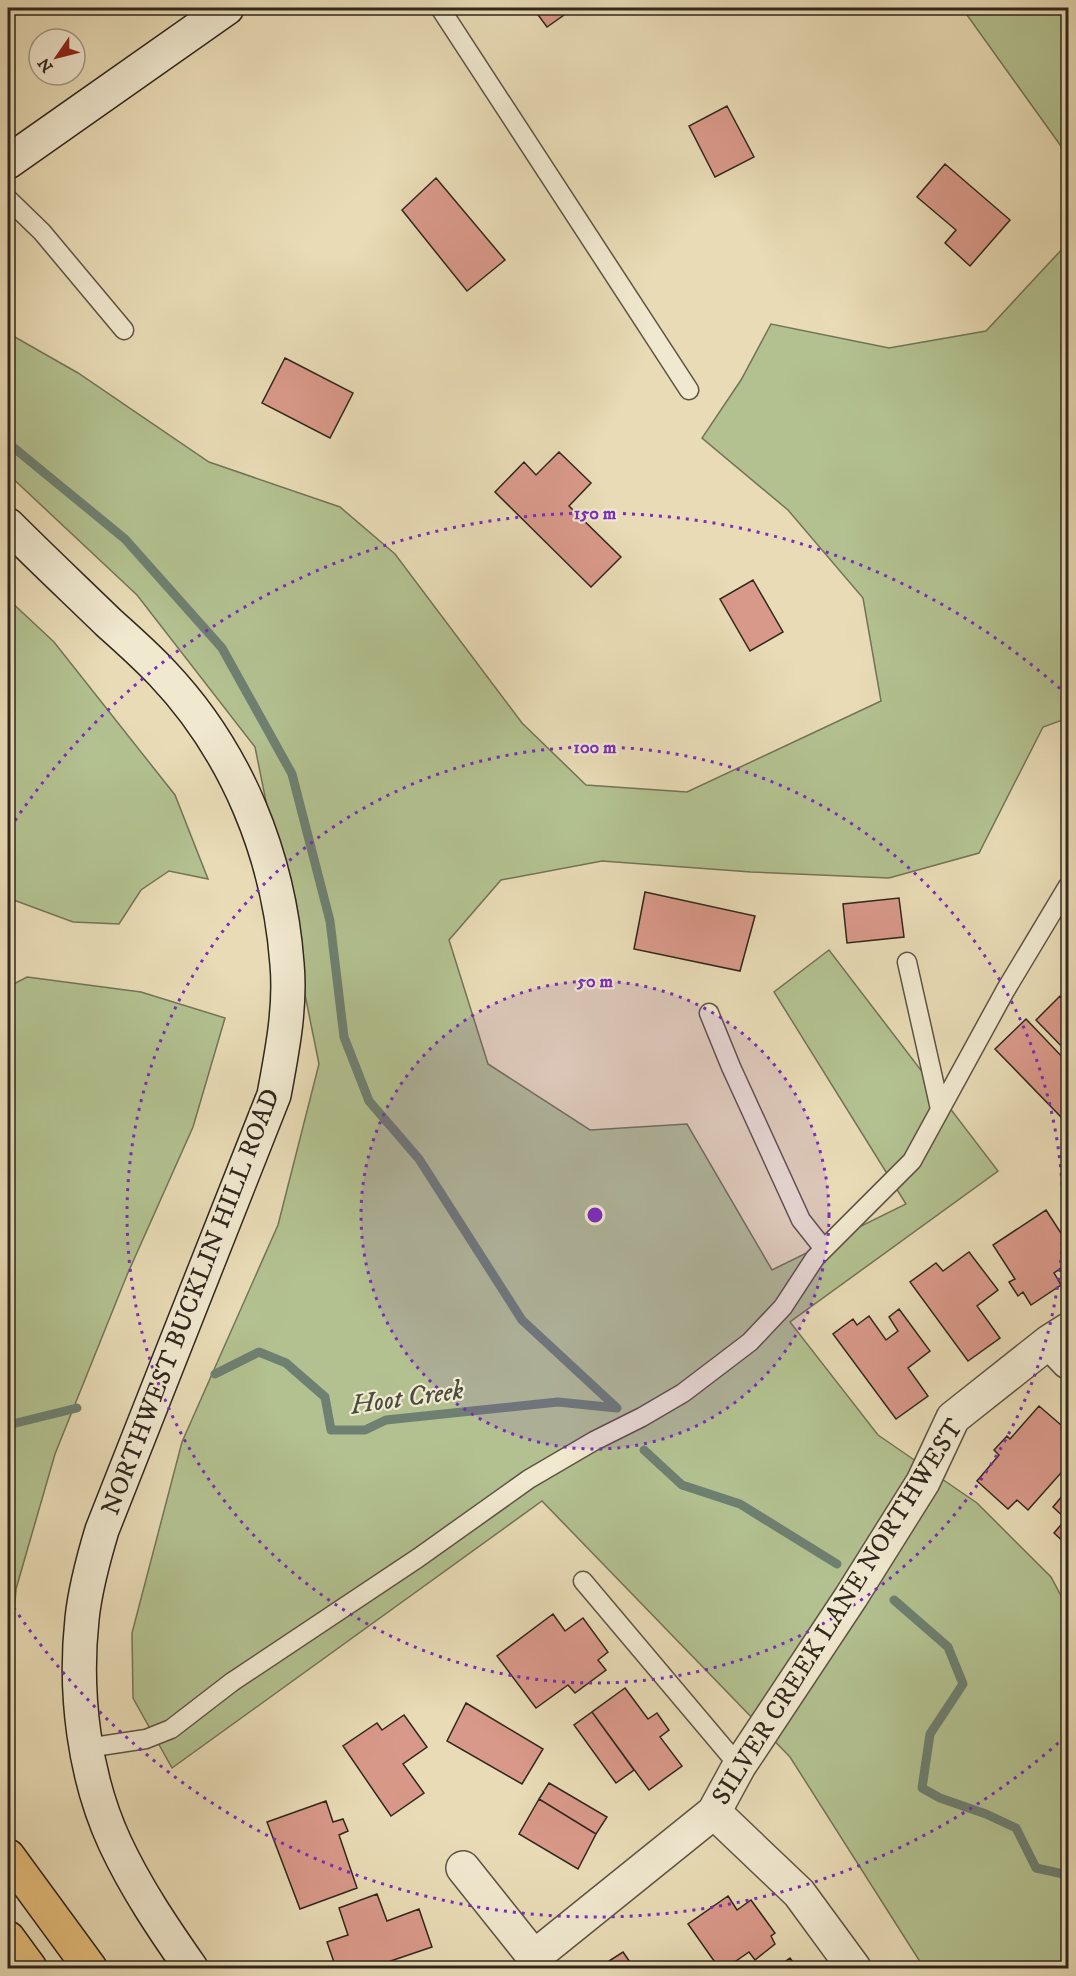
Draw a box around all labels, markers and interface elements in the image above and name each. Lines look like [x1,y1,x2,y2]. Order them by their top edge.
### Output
north arrow [27,27,87,87]
text: N [34,54,57,76]
text: 150 m [574,503,617,525]
text: 100 m [573,737,617,759]
text: 50 m [576,971,613,993]
street label: NORTHWEST BUCKLIN HILL ROAD [94,1084,288,1520]
centre of rings [585,1205,605,1225]
water label: Hoot Creek [347,1373,466,1423]
street label: SILVER CREEK LANE NORTHWEST [705,1413,971,1811]

